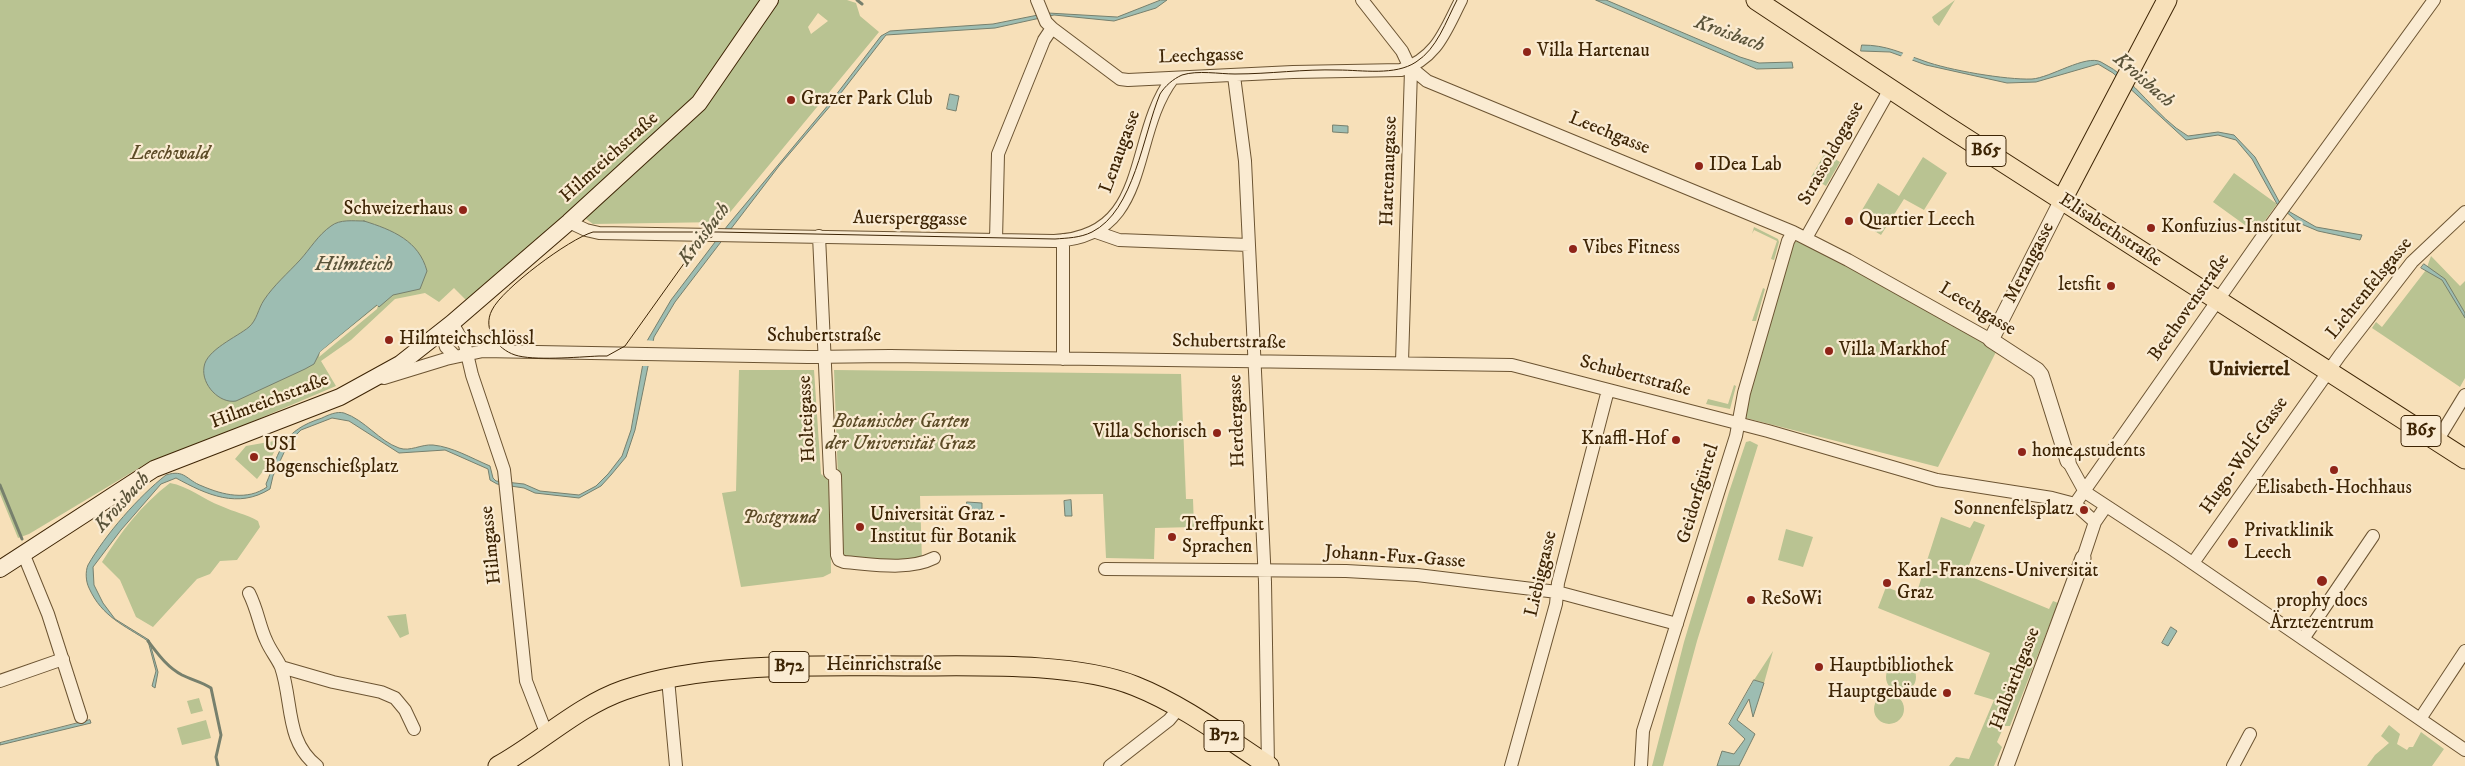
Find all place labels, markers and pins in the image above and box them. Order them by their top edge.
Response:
place label: Villa Hartenau [1537,41,1650,63]
marker: Villa Hartenau [1521,46,1533,58]
place label: Grazer Park Club [801,89,933,111]
marker: Grazer Park Club [785,94,797,106]
place label: IDea Lab [1709,155,1782,177]
marker: IDea Lab [1693,160,1705,172]
place label: Schweizerhaus [343,199,453,221]
marker: Schweizerhaus [457,204,469,216]
place label: Quartier Leech [1859,210,1975,232]
marker: Quartier Leech [1843,215,1855,227]
place label: Konfuzius-Institut [2161,217,2301,239]
marker: Konfuzius-Institut [2145,222,2157,234]
place label: Vibes Fitness [1583,238,1680,260]
marker: Vibes Fitness [1567,243,1579,255]
place label: letsfit [2058,275,2101,297]
marker: letsfit [2105,280,2117,292]
place label: Hilmteichschlössl [399,329,534,351]
marker: Hilmteichschlössl [383,334,395,346]
place label: Villa Markhof [1839,340,1946,362]
marker: Villa Markhof [1823,345,1835,357]
place label: Villa Schorisch [1093,422,1207,444]
marker: Villa Schorisch [1211,427,1223,439]
place label: Knaffl-Hof [1581,429,1666,451]
marker: Knaffl-Hof [1670,434,1682,446]
place label: USI Bogenschießplatz [264,435,399,479]
place label: home4students [2032,441,2145,463]
marker: home4students [2016,446,2028,458]
marker: USI Bogenschießplatz [248,451,260,463]
marker: Elisabeth-Hochhaus [2328,464,2340,476]
place label: Elisabeth-Hochhaus [2256,478,2412,500]
place label: Sonnenfelsplatz [1954,499,2074,521]
marker: Sonnenfelsplatz [2078,504,2090,516]
place label: Universität Graz - Institut für Botanik [870,505,1016,549]
place label: Treffpunkt Sprachen [1182,515,1264,559]
marker: Universität Graz - Institut für Botanik [854,521,866,533]
place label: Privatklinik Leech [2244,521,2334,565]
marker: Treffpunkt Sprachen [1166,531,1178,543]
marker: Privatklinik Leech [2226,536,2240,550]
place label: Karl-Franzens-Universität Graz [1897,561,2098,605]
marker: prophy docs Ärztezentrum [2315,574,2329,588]
marker: Karl-Franzens-Universität Graz [1881,577,1893,589]
place label: ReSoWi [1761,589,1822,611]
place label: prophy docs Ärztezentrum [2270,591,2374,635]
marker: ReSoWi [1745,594,1757,606]
place label: Hauptbibliothek [1829,656,1954,678]
marker: Hauptbibliothek [1813,661,1825,673]
place label: Hauptgebäude [1828,682,1937,704]
marker: Hauptgebäude [1941,687,1953,699]

